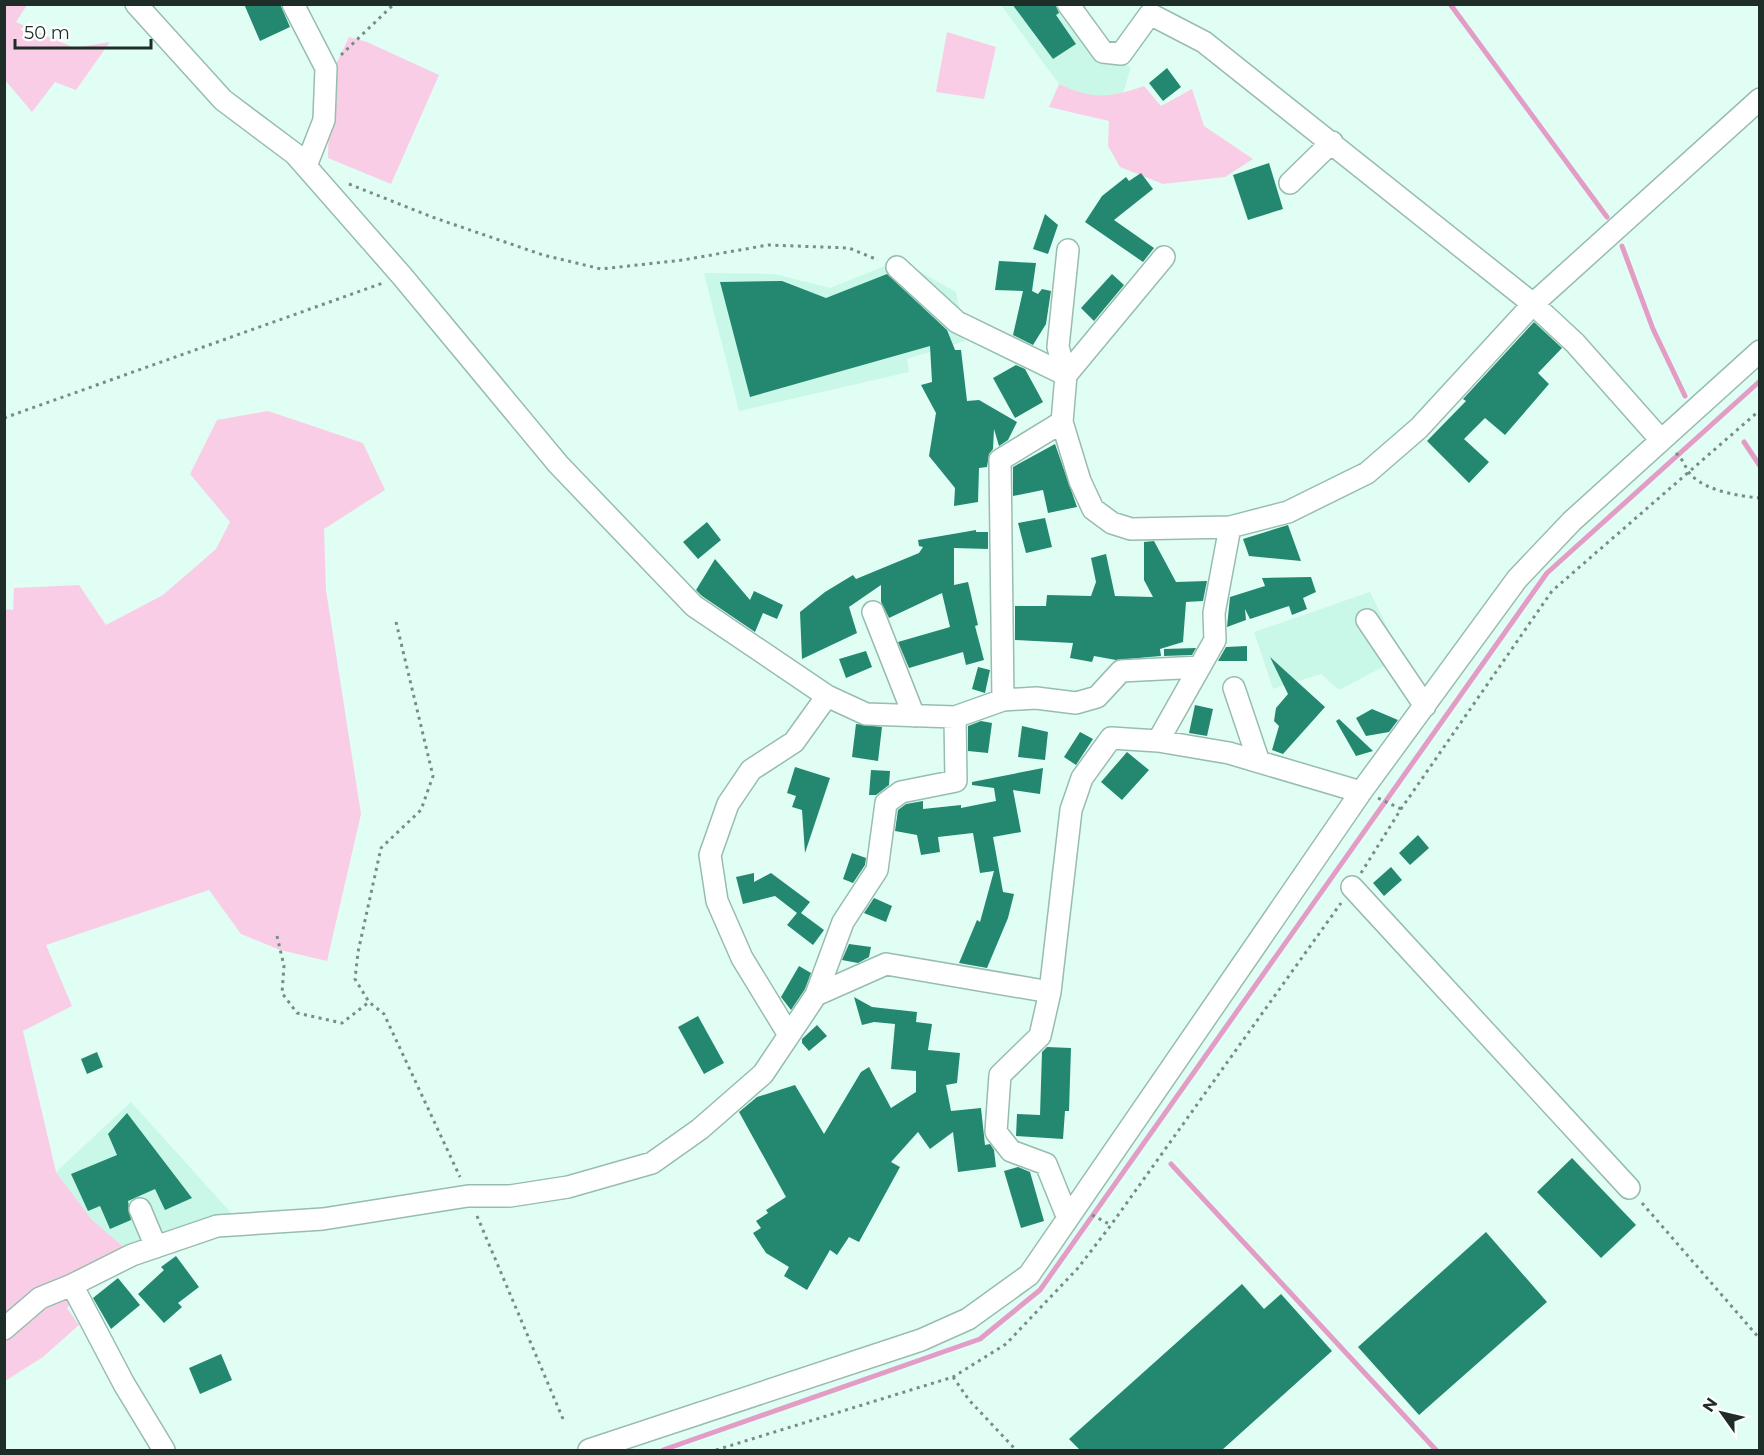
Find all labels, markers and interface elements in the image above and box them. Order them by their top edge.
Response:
scale bar [15,12,152,50]
text: 50 m [24,22,70,44]
north arrow [1692,1383,1752,1443]
text: N [1698,1394,1721,1416]

